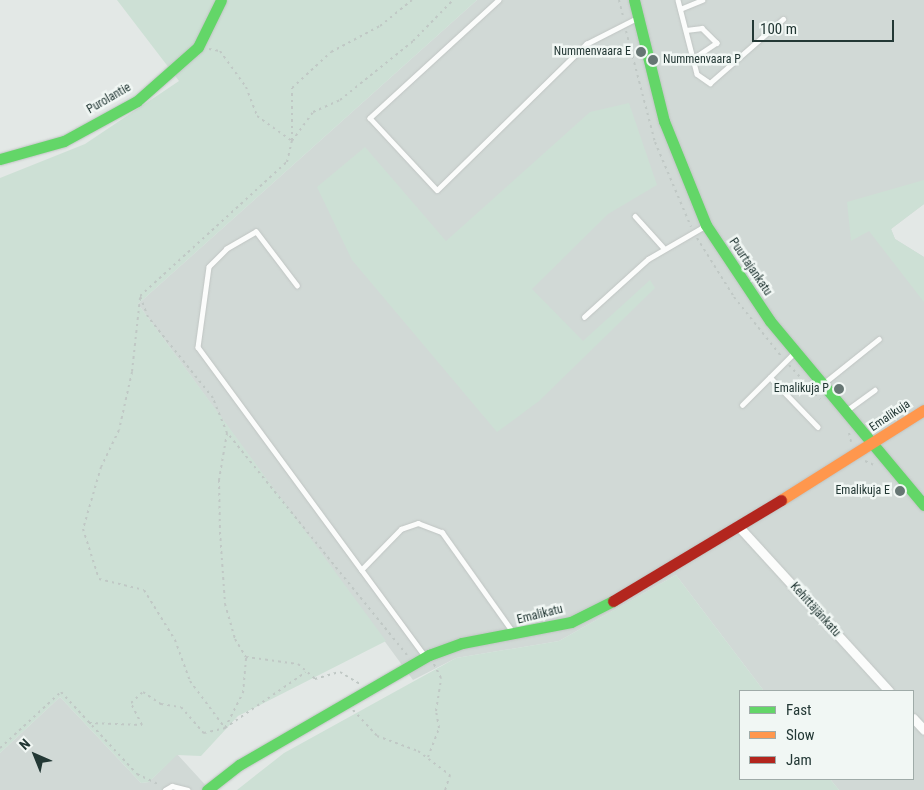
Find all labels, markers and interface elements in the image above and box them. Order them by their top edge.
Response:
scale bar [754,10,896,42]
text: 100 m [760,20,797,38]
place label: Nummenvaara E [554,45,631,59]
marker: Nummenvaara E [635,46,647,58]
place label: Nummenvaara P [663,53,741,67]
marker: Nummenvaara P [647,54,659,66]
street label: Purolantie [85,81,133,117]
street label: Puurtajankatu [726,236,774,298]
place label: Emalikuja P [774,382,829,396]
marker: Emalikuja P [833,383,845,395]
street label: Emalikuja [867,397,913,435]
place label: Emalikuja E [835,484,890,498]
marker: Emalikuja E [894,485,906,497]
street label: Kehittäjänkatu [787,580,843,640]
street label: Emalikatu [516,602,564,628]
legend [739,690,914,780]
text: Fast [786,701,811,719]
text: Slow [786,726,815,744]
north arrow [10,730,60,780]
text: N [16,735,33,753]
text: Jam [786,751,812,769]

